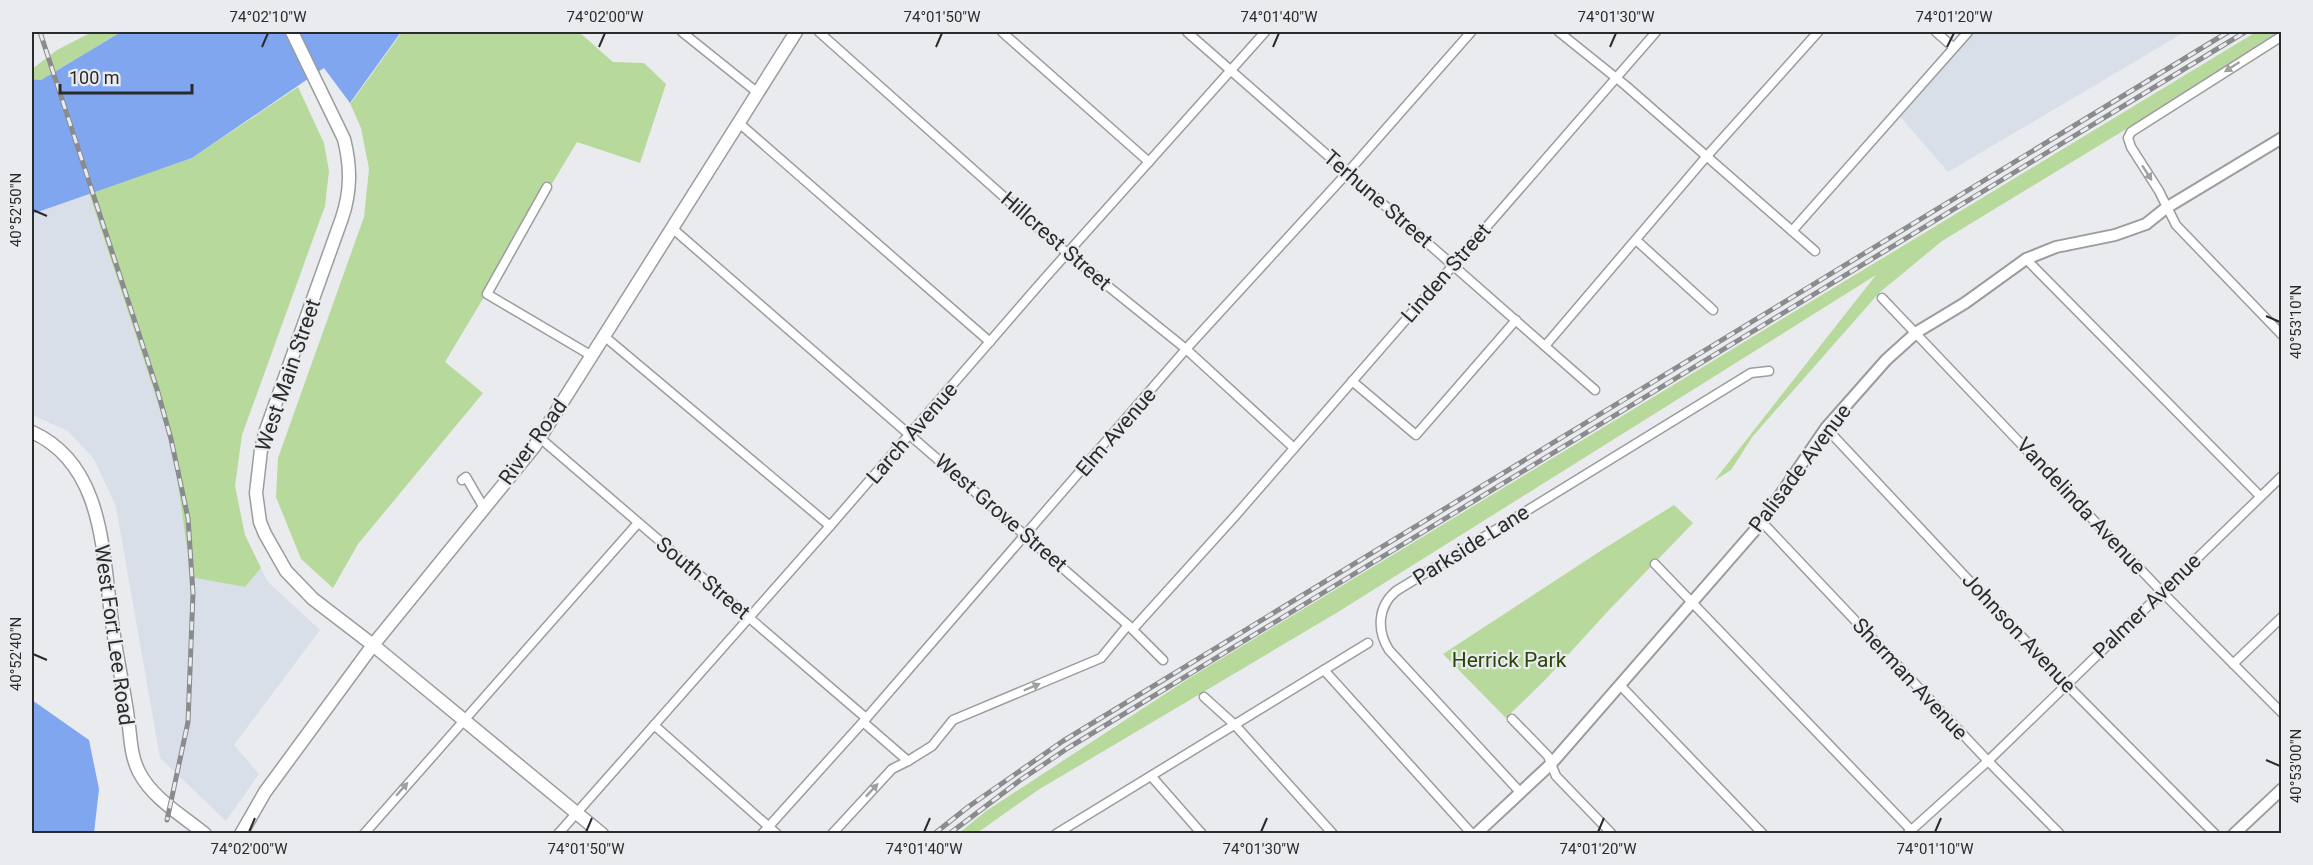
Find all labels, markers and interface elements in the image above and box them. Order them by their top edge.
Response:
text: 74°02'10"W [230,8,306,26]
text: 74°02'00"W [567,8,643,26]
text: 74°01'50"W [904,8,980,26]
text: 74°01'40"W [1241,8,1317,26]
text: 74°01'30"W [1578,8,1654,26]
text: 74°01'20"W [1916,8,1992,26]
scale bar [60,57,192,95]
one-way arrow [2224,61,2240,72]
text: 100 m [69,67,120,88]
street label: Terhune Street [1319,145,1437,253]
one-way arrow [2142,165,2153,181]
text: 40°52'50"N [7,173,25,247]
street label: Hillcrest Street [996,187,1116,295]
street label: Linden Street [1397,219,1496,327]
text: 40°53'10"N [2287,285,2305,359]
street label: West Main Street [251,296,325,454]
street label: Larch Avenue [862,378,962,488]
street label: Elm Avenue [1071,383,1161,481]
street label: River Road [494,395,572,489]
street label: Palisade Avenue [1744,399,1856,537]
street label: Vandelinda Avenue [2012,433,2150,579]
street label: West Grove Street [930,449,1072,577]
street label: Parkside Lane [1409,500,1533,590]
street label: South Street [651,532,755,624]
street label: West Fort Lee Road [89,543,139,727]
street label: Palmer Avenue [2088,549,2206,663]
street label: Johnson Avenue [1957,568,2081,698]
street label: Sherman Avenue [1847,613,1973,745]
text: 40°52'40"N [7,617,25,691]
park label: Herrick Park [1452,648,1567,672]
one-way arrow [1023,681,1041,691]
text: 40°53'00"N [2287,729,2305,803]
one-way arrow [396,781,409,797]
one-way arrow [865,783,879,798]
text: 74°02'00"W [211,840,287,858]
text: 74°01'50"W [548,840,624,858]
text: 74°01'40"W [886,840,962,858]
text: 74°01'30"W [1223,840,1299,858]
text: 74°01'20"W [1560,840,1636,858]
text: 74°01'10"W [1897,840,1973,858]

